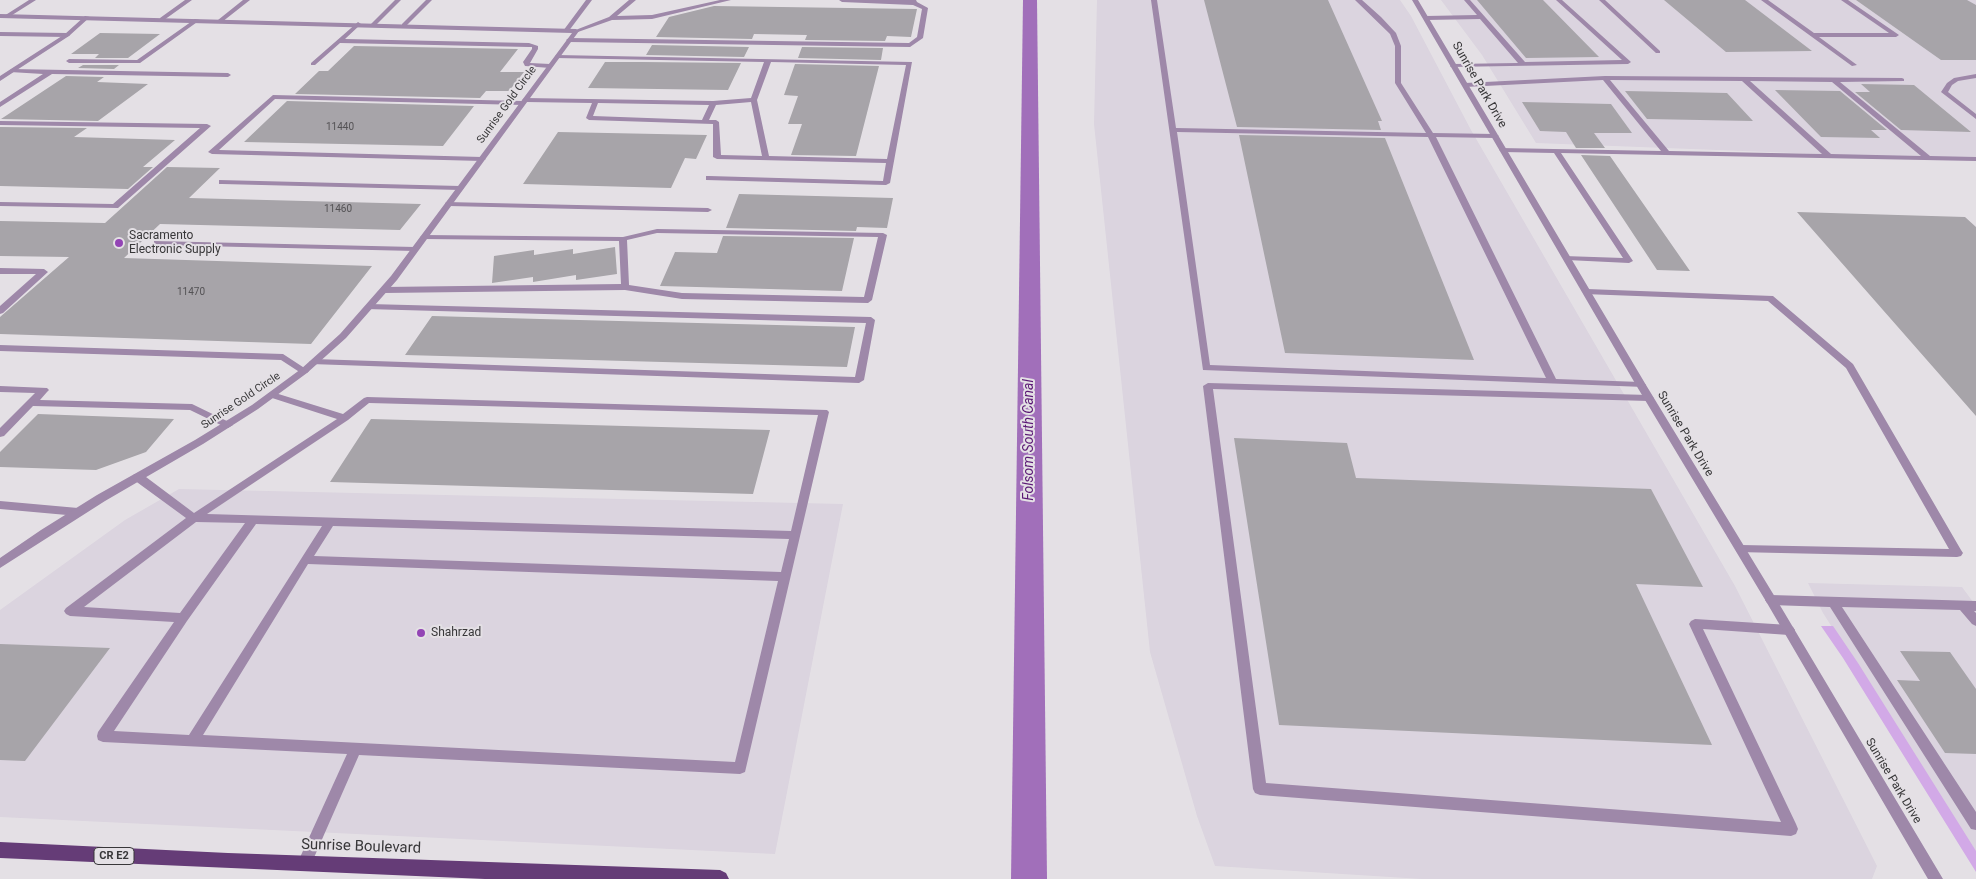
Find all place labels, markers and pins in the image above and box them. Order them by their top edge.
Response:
place label: Sacramento Electronic Supply [129,229,221,257]
marker: Sacramento Electronic Supply [113,237,125,249]
place label: Shahrzad [431,626,481,640]
marker: Shahrzad [415,627,427,639]

